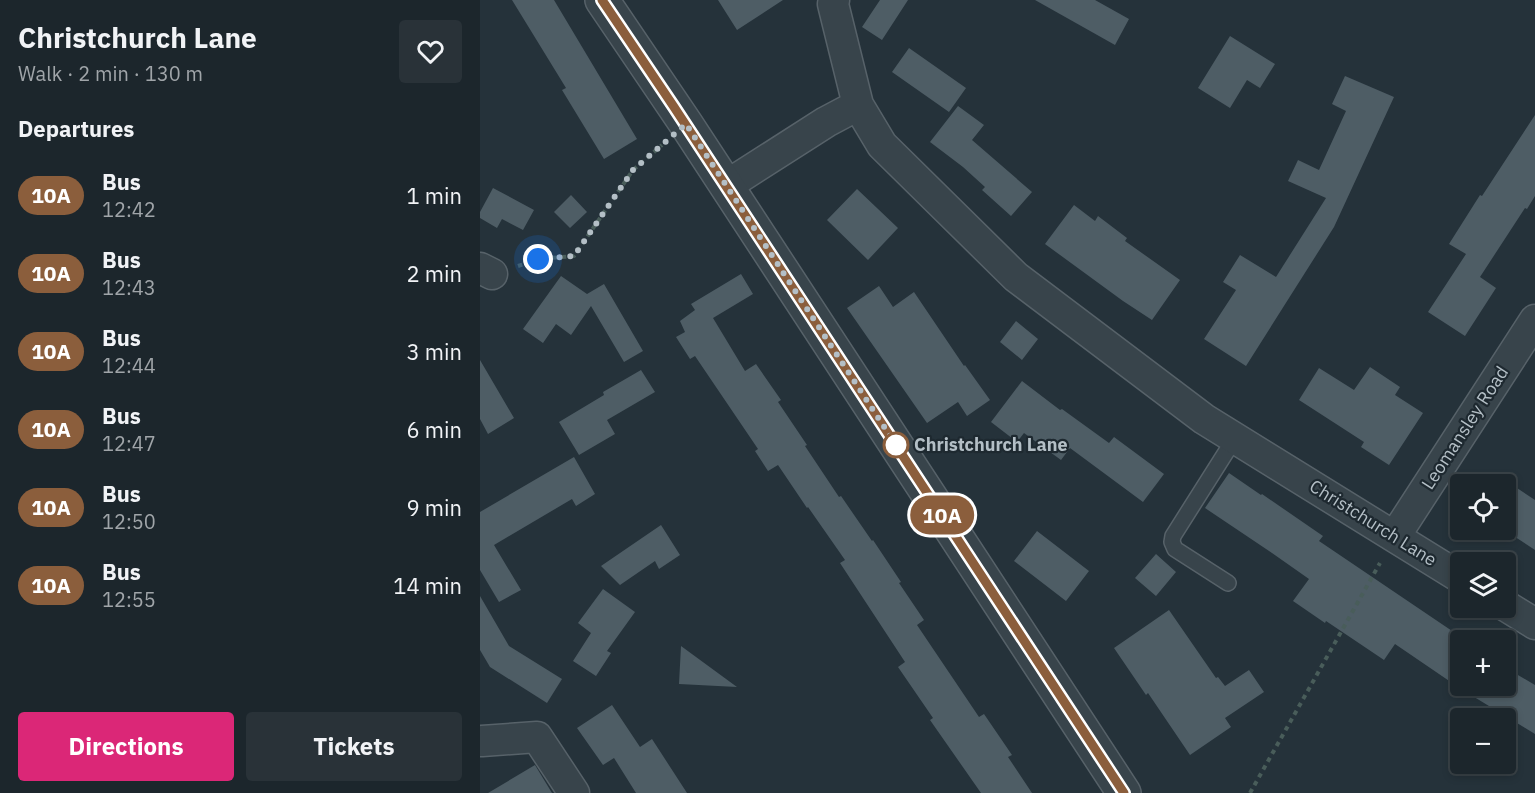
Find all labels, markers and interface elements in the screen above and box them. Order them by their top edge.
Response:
text: Christchurch Lane [18,19,257,56]
button: heart [399,20,462,83]
text: Walk · 2 min · 130 m [18,60,203,87]
text: Departures [18,114,134,143]
text: Bus [102,167,141,196]
text: 10A [31,181,71,209]
text: 1 min [406,181,462,210]
text: 12:42 [102,196,156,223]
your location [523,244,553,274]
text: Bus [102,245,141,274]
text: 10A [31,259,71,287]
text: 2 min [406,259,462,288]
text: 12:43 [102,274,156,301]
text: Bus [102,323,141,352]
text: 10A [31,337,71,365]
text: 3 min [406,337,462,366]
text: 12:44 [102,352,156,379]
street label: Leomansley Road [1416,362,1513,494]
text: Bus [102,401,141,430]
text: 10A [31,415,71,443]
text: 6 min [406,415,462,444]
text: 12:47 [102,430,156,457]
marker: Christchurch Lane [883,432,909,458]
place label: Christchurch Lane [914,433,1068,456]
street label: Christchurch Lane [1305,474,1441,571]
map controls [1450,474,1516,774]
button: locate [1450,474,1516,540]
text: Bus [102,479,141,508]
text: 10A [31,493,71,521]
text: 9 min [406,493,462,522]
line badge: 10A [908,496,976,534]
text: 10A [922,501,962,529]
text: 12:50 [102,508,156,535]
button: layers [1450,552,1516,618]
text: Bus [102,557,141,586]
text: 10A [31,571,71,599]
text: 14 min [393,571,462,600]
text: 12:55 [102,586,156,613]
button: + [1450,630,1516,696]
button: − [1450,708,1516,774]
button: Directions [18,712,234,781]
button: Tickets [246,712,462,781]

